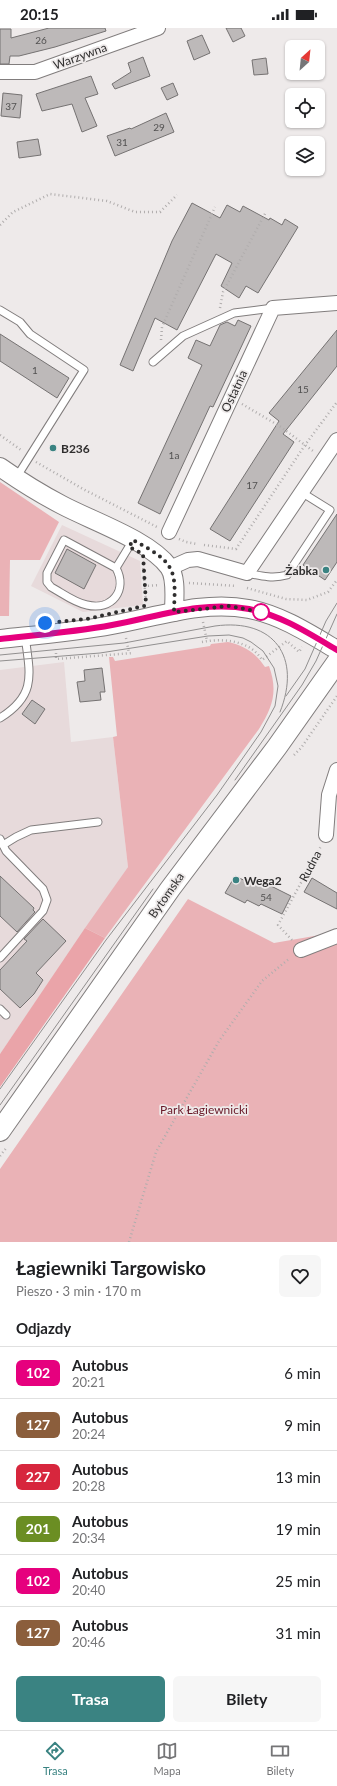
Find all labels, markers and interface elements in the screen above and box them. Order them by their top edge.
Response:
text: 20:15 [20,5,59,23]
house number: 26 [35,34,47,46]
street label: Warzywna [51,39,109,73]
north arrow [285,40,325,80]
map controls [285,40,325,176]
button: locate [285,88,325,128]
house number: 37 [5,100,17,112]
house number: 29 [153,121,165,133]
house number: 31 [116,136,128,148]
button: layers [285,136,325,176]
house number: 1 [32,364,38,376]
street label: Ostatnia [218,368,250,414]
house number: 15 [297,383,309,395]
place label: B236 [61,441,90,456]
marker: B236 [48,443,58,453]
house number: 1a [169,449,179,461]
house number: 17 [246,479,258,491]
place label: Żabka [285,563,318,578]
marker: Żabka [321,565,331,575]
unlabelled marker [252,603,270,621]
your location [35,613,55,633]
street label: Rudna [296,848,324,884]
street label: Bytomska [145,869,187,921]
place label: Wega2 [244,873,282,888]
marker: Wega2 [231,875,241,885]
house number: 54 [260,891,272,903]
park label: Park Łagiewnicki [160,1102,248,1117]
button: heart [279,1255,321,1297]
text: Łagiewniki Targowisko [16,1256,206,1279]
text: Pieszo · 3 min · 170 m [16,1283,141,1299]
text: Odjazdy [16,1319,71,1337]
text: Autobus [72,1356,128,1374]
text: 102 [26,1364,50,1381]
text: 6 min [284,1364,321,1382]
text: 20:21 [72,1374,105,1390]
text: Autobus [72,1408,128,1426]
text: 127 [26,1416,50,1433]
text: 9 min [284,1416,321,1434]
text: 20:24 [72,1426,105,1442]
text: Autobus [72,1460,128,1478]
text: 227 [26,1468,50,1485]
text: 13 min [275,1468,321,1486]
text: 20:28 [72,1478,105,1494]
text: Autobus [72,1512,128,1530]
text: 201 [26,1520,50,1537]
text: 19 min [275,1520,321,1538]
text: 20:34 [72,1530,105,1546]
text: Autobus [72,1564,128,1582]
text: 102 [26,1572,50,1589]
text: 25 min [275,1572,321,1590]
text: 20:40 [72,1582,105,1598]
text: Autobus [72,1616,128,1634]
text: 127 [26,1624,50,1641]
text: 31 min [275,1624,321,1642]
text: 20:46 [72,1634,105,1650]
button: Trasa [16,1676,165,1722]
button: Bilety [173,1676,321,1722]
tab: Trasa [43,1740,68,1777]
tab: Mapa [154,1740,181,1777]
tab: Bilety [266,1740,294,1777]

